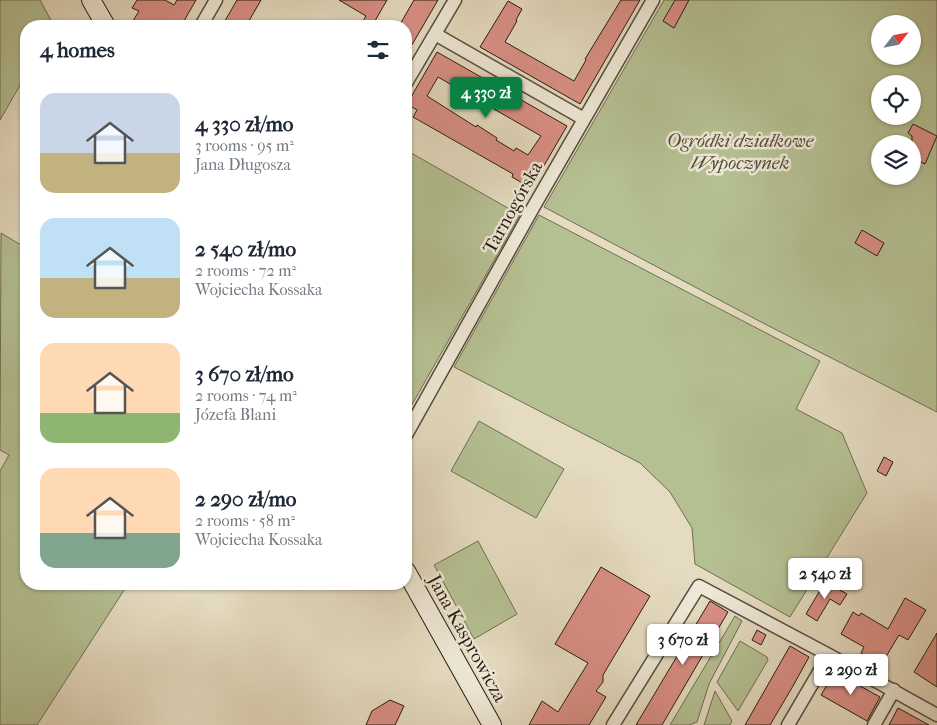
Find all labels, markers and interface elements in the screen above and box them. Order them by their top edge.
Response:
north arrow [871,15,921,65]
map controls [871,15,921,185]
icon: filters [364,36,392,64]
text: 4 homes [40,38,115,62]
button: locate [871,75,921,125]
pin: 4 330 zł [434,76,538,119]
text: 4 330 zł [461,83,511,102]
text: 4 330 zł/mo [195,112,293,136]
icon: home [80,113,140,173]
park label: Ogródki działkowe Wypoczynek [667,130,815,174]
button: layers [871,135,921,185]
text: 3 rooms · 95 m² [195,136,294,155]
text: Jana Długosza [195,155,291,174]
street label: Tarnogórska [479,157,547,257]
text: 2 540 zł/mo [195,237,296,261]
icon: home [80,238,140,298]
text: 2 rooms · 72 m² [195,261,296,280]
text: Wojciecha Kossaka [195,280,322,299]
text: 3 670 zł/mo [195,362,294,386]
icon: home [80,363,140,423]
text: 2 rooms · 74 m² [195,386,297,405]
text: Józefa Blani [195,405,276,424]
text: 2 290 zł/mo [195,487,296,511]
icon: home [80,488,140,548]
text: 2 rooms · 58 m² [195,511,295,530]
text: Wojciecha Kossaka [195,530,322,549]
pin: 2 540 zł [773,558,877,600]
text: 2 540 zł [799,564,851,583]
street label: Jana Kasprowicza [422,569,511,706]
pin: 3 670 zł [631,624,735,666]
text: 3 670 zł [658,630,708,649]
pin: 2 290 zł [799,654,903,696]
text: 2 290 zł [825,660,877,679]

